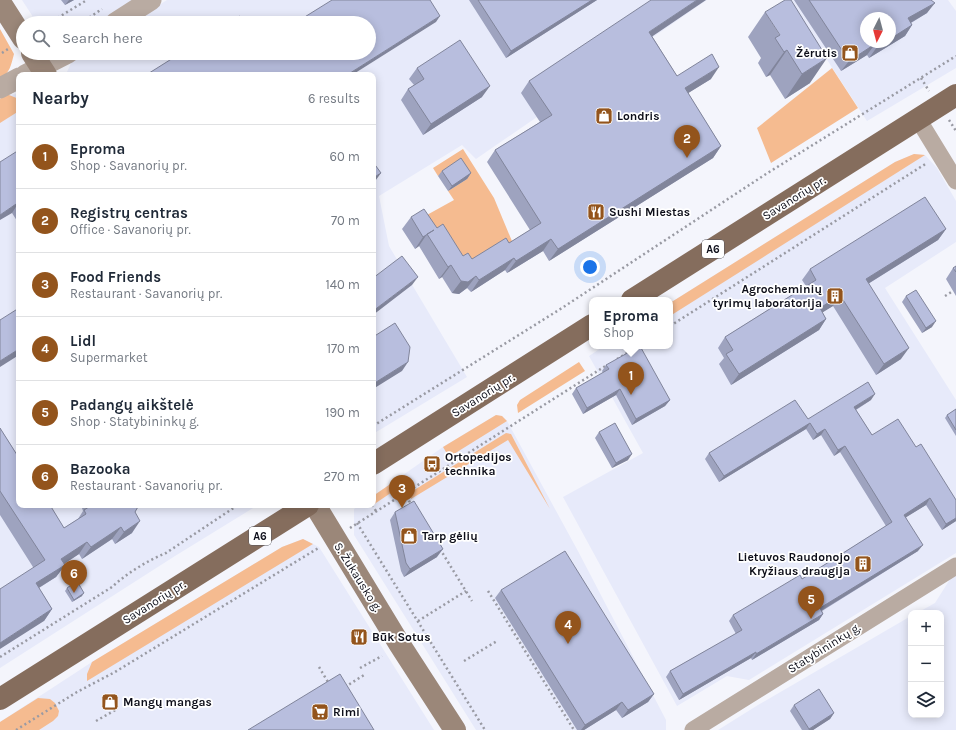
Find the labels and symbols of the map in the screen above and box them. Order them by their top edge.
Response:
north arrow [860,12,896,48]
shop icon: Žėrutis [840,43,860,63]
place label: Žėrutis [796,45,837,60]
shop icon: Londris [594,106,614,126]
place label: Londris [617,109,660,123]
pin: 2 [674,125,700,158]
street label: Savanorių pr. [760,173,828,223]
restaurant icon: Sushi Miestas [586,202,606,222]
place label: Sushi Miestas [609,205,690,219]
road number: A6 [702,240,724,258]
your location [580,257,600,277]
place label: Agrocheminių tyrimų laboratorija [713,282,822,310]
building icon: Agrocheminių tyrimų laboratorija [825,286,845,306]
pin: 1 [618,362,644,395]
street label: Savanorių pr. [449,370,517,420]
place label: Ortopedijos technika [445,450,512,478]
bus stop icon: Ortopedijos technika [422,454,442,474]
pin: 3 [389,475,415,508]
shop icon: Tarp gėlių [399,526,419,546]
road number: A6 [249,527,271,545]
place label: Tarp gėlių [422,529,478,543]
street label: S. Žukausko g. [331,539,386,614]
place label: Lietuvos Raudonojo Kryžiaus draugija [738,550,850,578]
building icon: Lietuvos Raudonojo Kryžiaus draugija [853,554,873,574]
pin: 6 [61,560,87,593]
street label: Savanorių pr. [120,577,188,627]
pin: 5 [798,586,824,619]
pin: 4 [555,611,581,644]
street label: Statybininkų g. [785,620,863,676]
restaurant icon: Būk Sotus [349,627,369,647]
place label: Būk Sotus [372,630,430,644]
shop icon: Mangų mangas [100,692,120,712]
place label: Mangų mangas [123,695,212,709]
supermarket icon: Rimi [310,702,330,722]
place label: Rimi [333,705,360,719]

